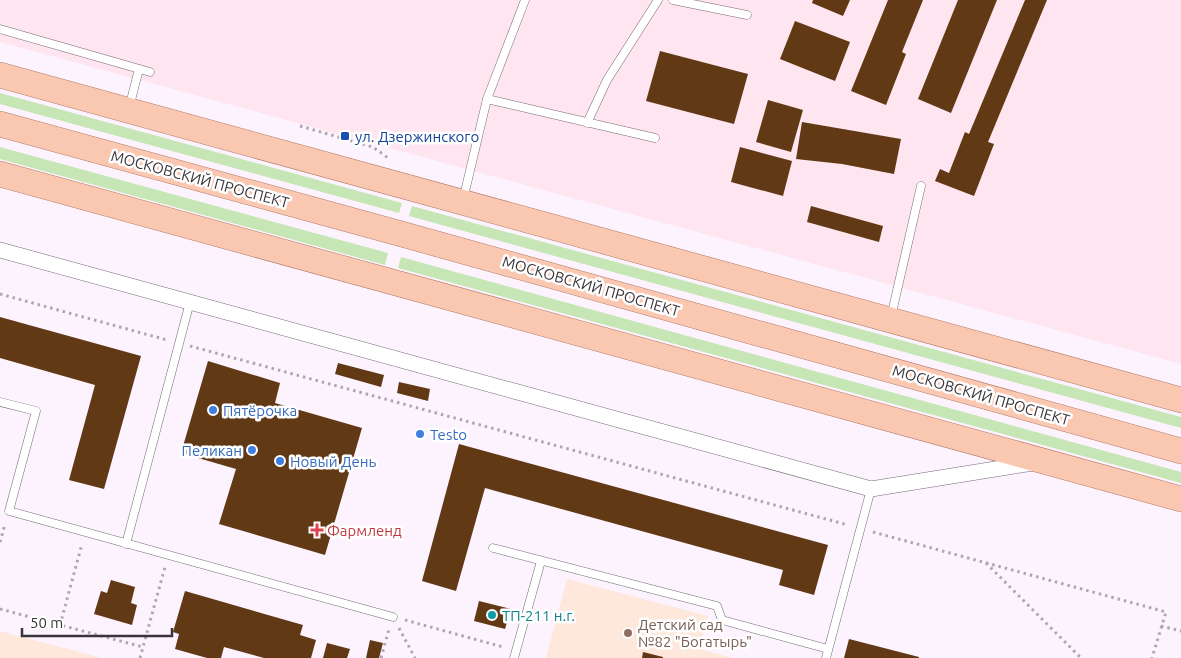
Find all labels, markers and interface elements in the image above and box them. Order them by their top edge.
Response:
place label: ул. Дзержинского [355,128,479,145]
marker: ул. Дзержинского [339,130,351,142]
street label: МОСКОВСКИЙ ПРОСПЕКТ [109,147,292,211]
street label: МОСКОВСКИЙ ПРОСПЕКТ [500,253,682,320]
street label: МОСКОВСКИЙ ПРОСПЕКТ [890,362,1072,429]
place label: Пятёрочка [223,402,297,419]
marker: Пятёрочка [207,404,219,416]
place label: Testo [430,426,467,443]
marker: Testo [414,428,426,440]
place label: Пеликан [182,442,242,459]
marker: Пеликан [246,444,258,456]
place label: Новый День [290,453,376,470]
marker: Новый День [274,455,286,467]
place label: Фармленд [327,522,402,539]
marker: Фармленд [311,524,323,536]
scale bar [22,606,172,638]
place label: ТП-211 н.г. [502,607,575,624]
marker: ТП-211 н.г. [486,609,498,621]
text: 50 m [30,614,63,631]
place label: Детский сад №82 "Богатырь" [638,616,752,650]
marker: Детский сад №82 "Богатырь" [622,627,634,639]

